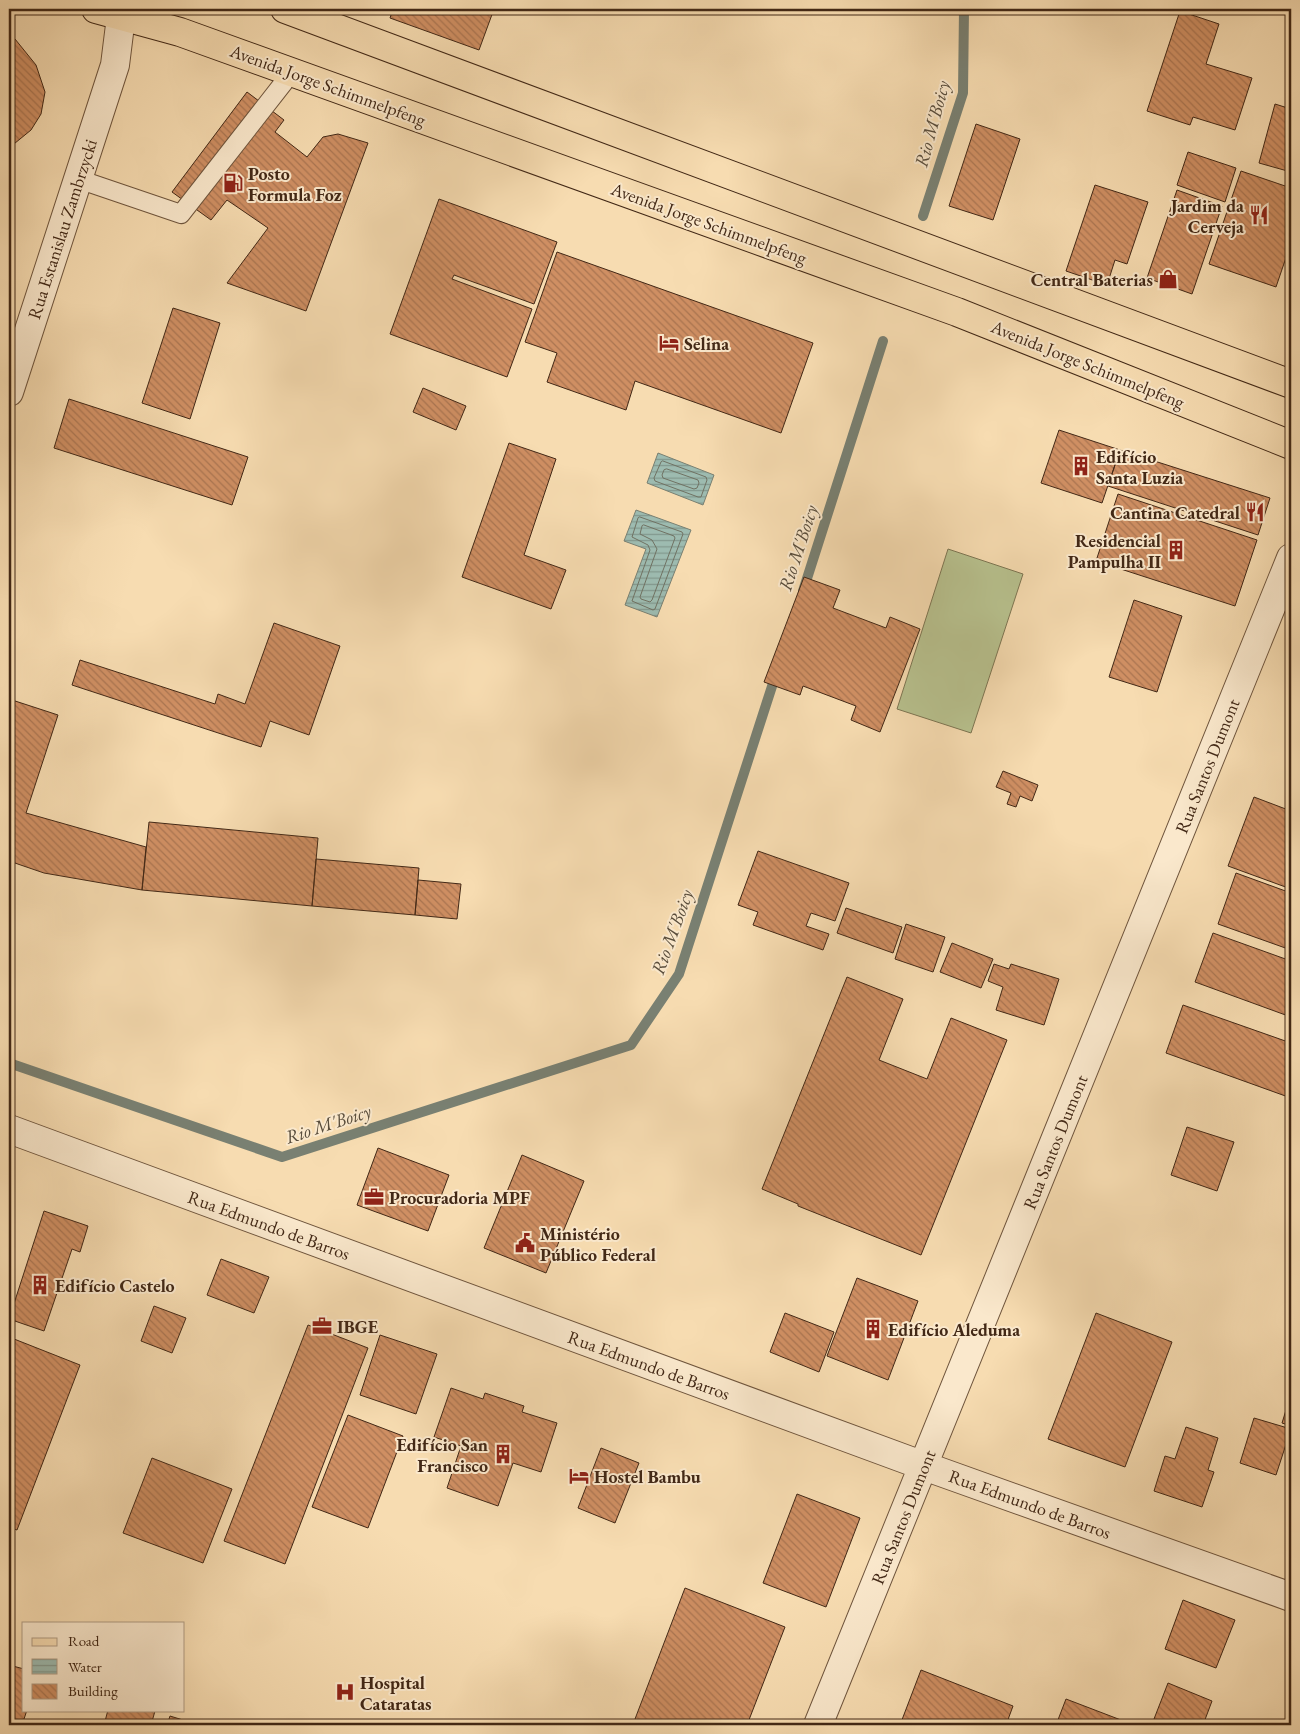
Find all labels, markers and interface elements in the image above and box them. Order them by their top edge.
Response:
street label: Avenida Jorge Schimmelpfeng [226,39,429,131]
water label: Rio M'Boicy [908,78,956,170]
street label: Rua Estanislau Zambrzycki [22,136,102,322]
place label: Posto Formula Foz [248,162,342,206]
fuel station icon: Posto Formula Foz [222,172,244,194]
street label: Avenida Jorge Schimmelpfeng [607,177,810,269]
place label: Jardim da Cerveja [1169,194,1244,238]
restaurant icon: Jardim da Cerveja [1248,204,1270,226]
place label: Central Baterias [1031,268,1153,291]
shop icon: Central Baterias [1157,268,1179,290]
street label: Avenida Jorge Schimmelpfeng [987,314,1188,413]
hotel icon: Selina [658,332,680,354]
place label: Selina [684,332,729,355]
place label: Edifício Santa Luzia [1096,445,1183,489]
building icon: Edifício Santa Luzia [1070,455,1092,477]
place label: Cantina Catedral [1110,501,1240,524]
restaurant icon: Cantina Catedral [1244,501,1266,523]
water label: Rio M'Boicy [772,502,824,594]
place label: Residencial Pampulha II [1068,529,1161,573]
building icon: Residencial Pampulha II [1165,539,1187,561]
street label: Rua Santos Dumont [1170,695,1245,837]
water label: Rio M'Boicy [645,886,699,978]
street label: Rua Santos Dumont [1018,1071,1093,1213]
water label: Rio M'Boicy [282,1098,374,1150]
street label: Rua Edmundo de Barros [185,1185,353,1265]
office icon: Procuradoria MPF [363,1186,385,1208]
place label: Procuradoria MPF [389,1186,530,1209]
place label: Ministério Público Federal [540,1222,656,1266]
public building icon: Ministério Público Federal [514,1232,536,1254]
building icon: Edifício Castelo [29,1274,51,1296]
place label: Edifício Castelo [55,1274,175,1297]
office icon: IBGE [311,1315,333,1337]
place label: IBGE [337,1315,379,1338]
building icon: Edifício Aleduma [862,1318,884,1340]
place label: Edifício Aleduma [888,1318,1020,1341]
street label: Rua Edmundo de Barros [565,1325,733,1405]
place label: Edifício San Francisco [396,1433,488,1477]
building icon: Edifício San Francisco [492,1443,514,1465]
street label: Rua Santos Dumont [866,1446,941,1588]
street label: Rua Edmundo de Barros [946,1464,1114,1544]
hotel icon: Hostel Bambu [568,1465,590,1487]
place label: Hostel Bambu [594,1465,701,1488]
legend [22,1622,185,1712]
text: Road [68,1631,100,1650]
text: Water [68,1657,102,1676]
place label: Hospital Cataratas [360,1671,432,1715]
text: Building [68,1681,118,1700]
hospital icon: Hospital Cataratas [334,1681,356,1703]

